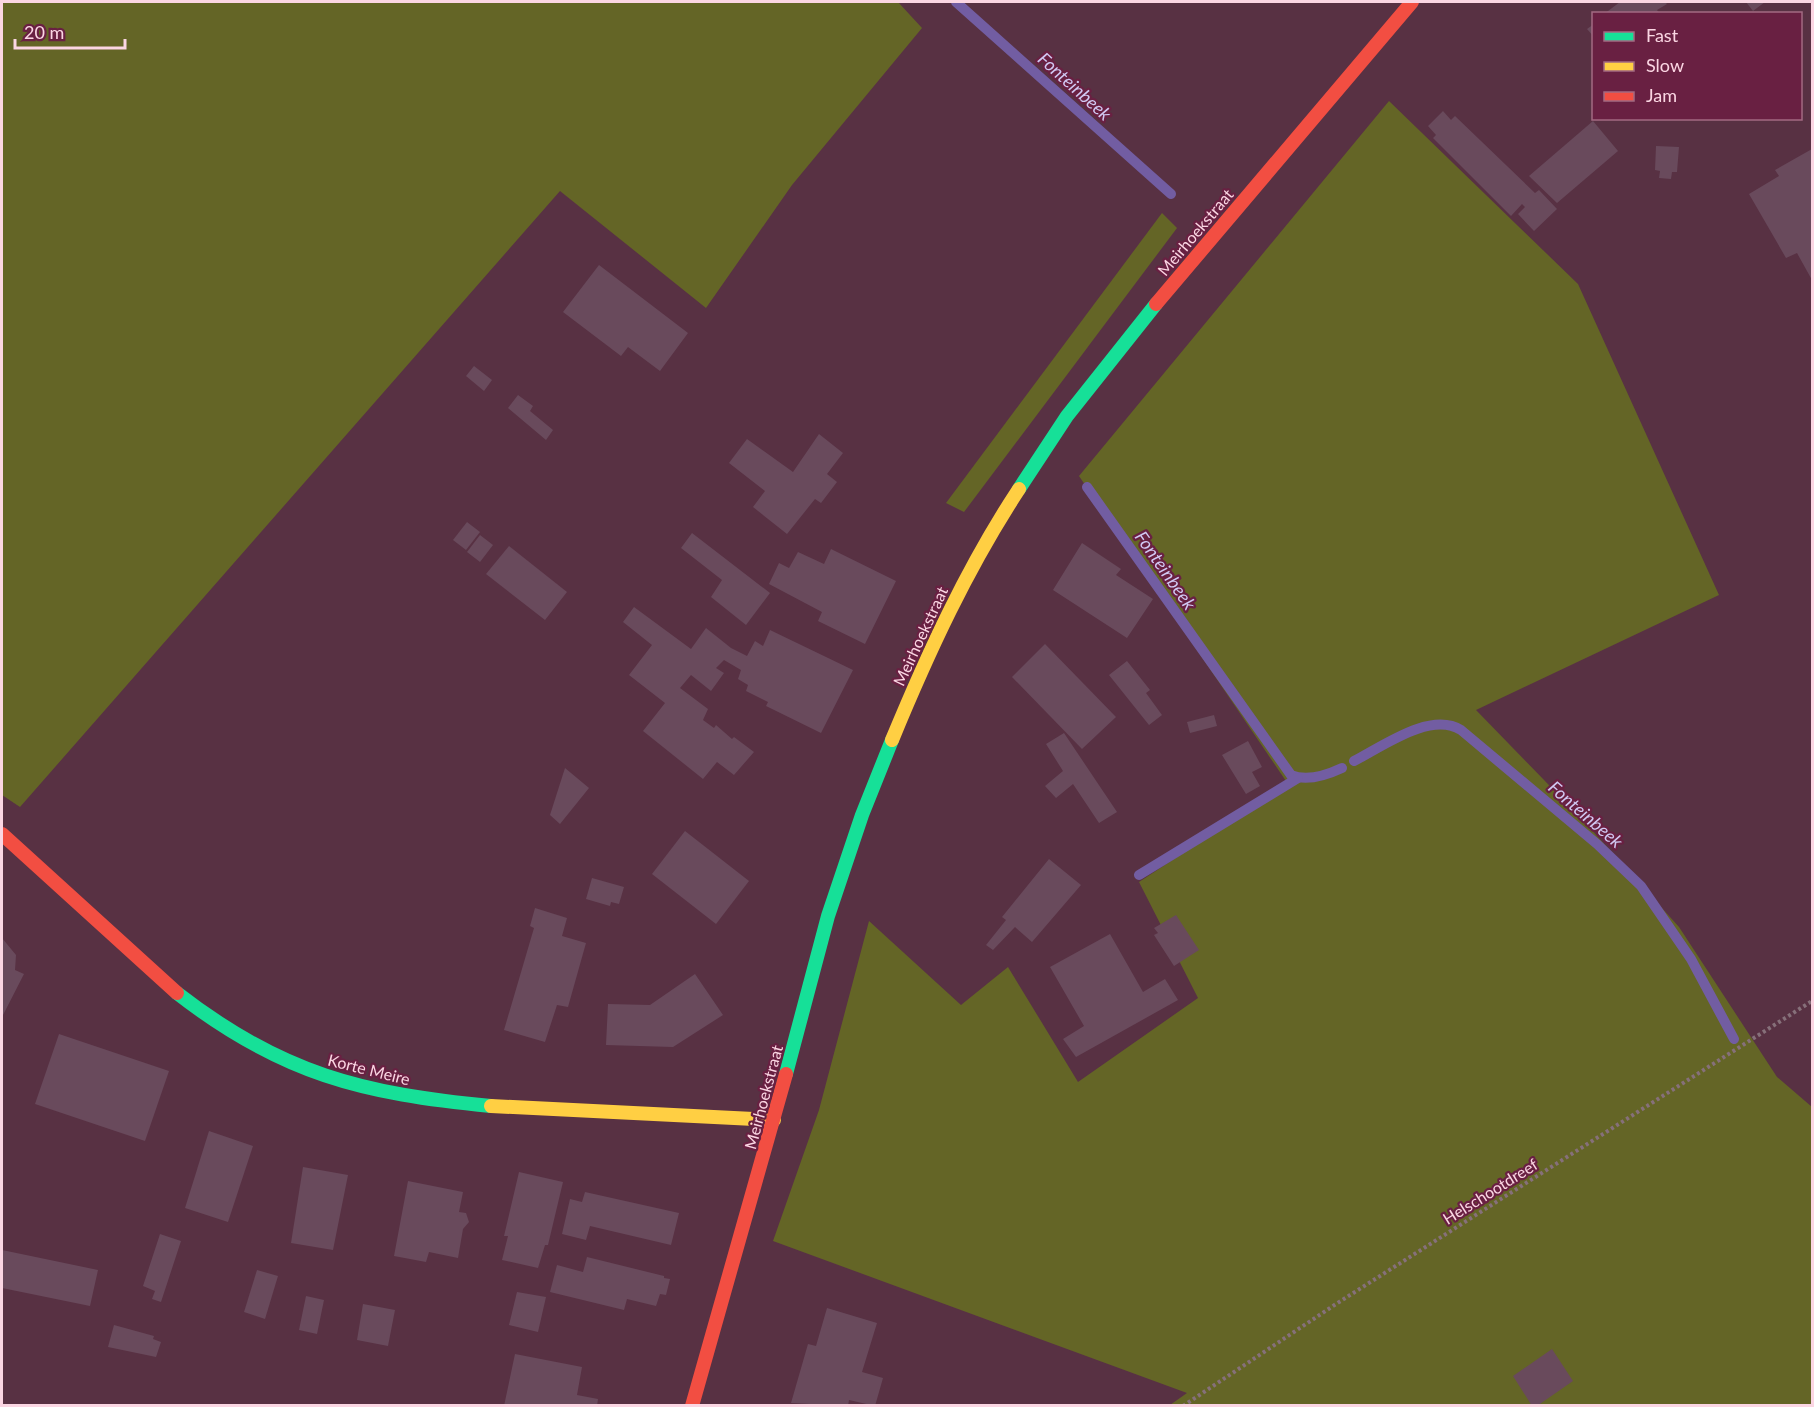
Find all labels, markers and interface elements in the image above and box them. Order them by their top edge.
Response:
scale bar [15,12,124,50]
legend [1592,12,1802,120]
text: 20 m [24,21,64,43]
text: Fast [1646,24,1679,46]
water label: Fonteinbeek [1034,47,1117,125]
text: Slow [1646,54,1684,76]
text: Jam [1646,84,1677,106]
street label: Meirhoekstraat [1153,185,1237,279]
water label: Fonteinbeek [1131,526,1201,614]
street label: Meirhoekstraat [889,583,951,689]
water label: Fonteinbeek [1544,776,1628,853]
street label: Meirhoekstraat [740,1043,786,1151]
street label: Korte Meire [326,1050,412,1088]
street label: Helschootdreef [1439,1154,1541,1228]

